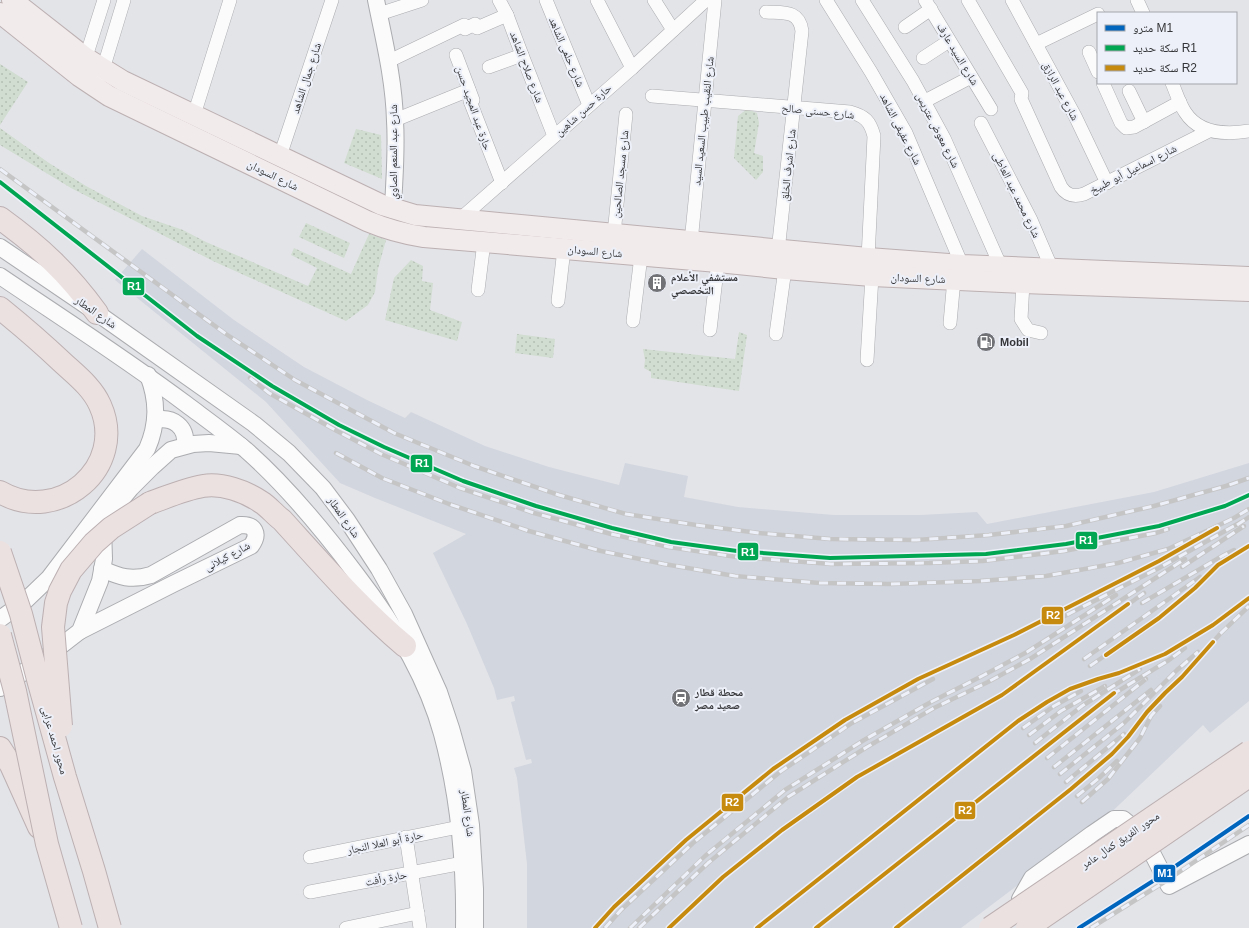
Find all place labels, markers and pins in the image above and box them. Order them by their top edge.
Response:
place label: مستشفي الأعلام التخصصي [671,271,738,299]
building icon: مستشفي الأعلام التخصصي [646,272,668,294]
fuel station icon: Mobil [975,331,997,353]
place label: Mobil [1000,336,1029,348]
place label: محطة قطار صعيد مصر [694,686,743,712]
station icon: محطة قطار صعيد مصر [670,687,692,709]

